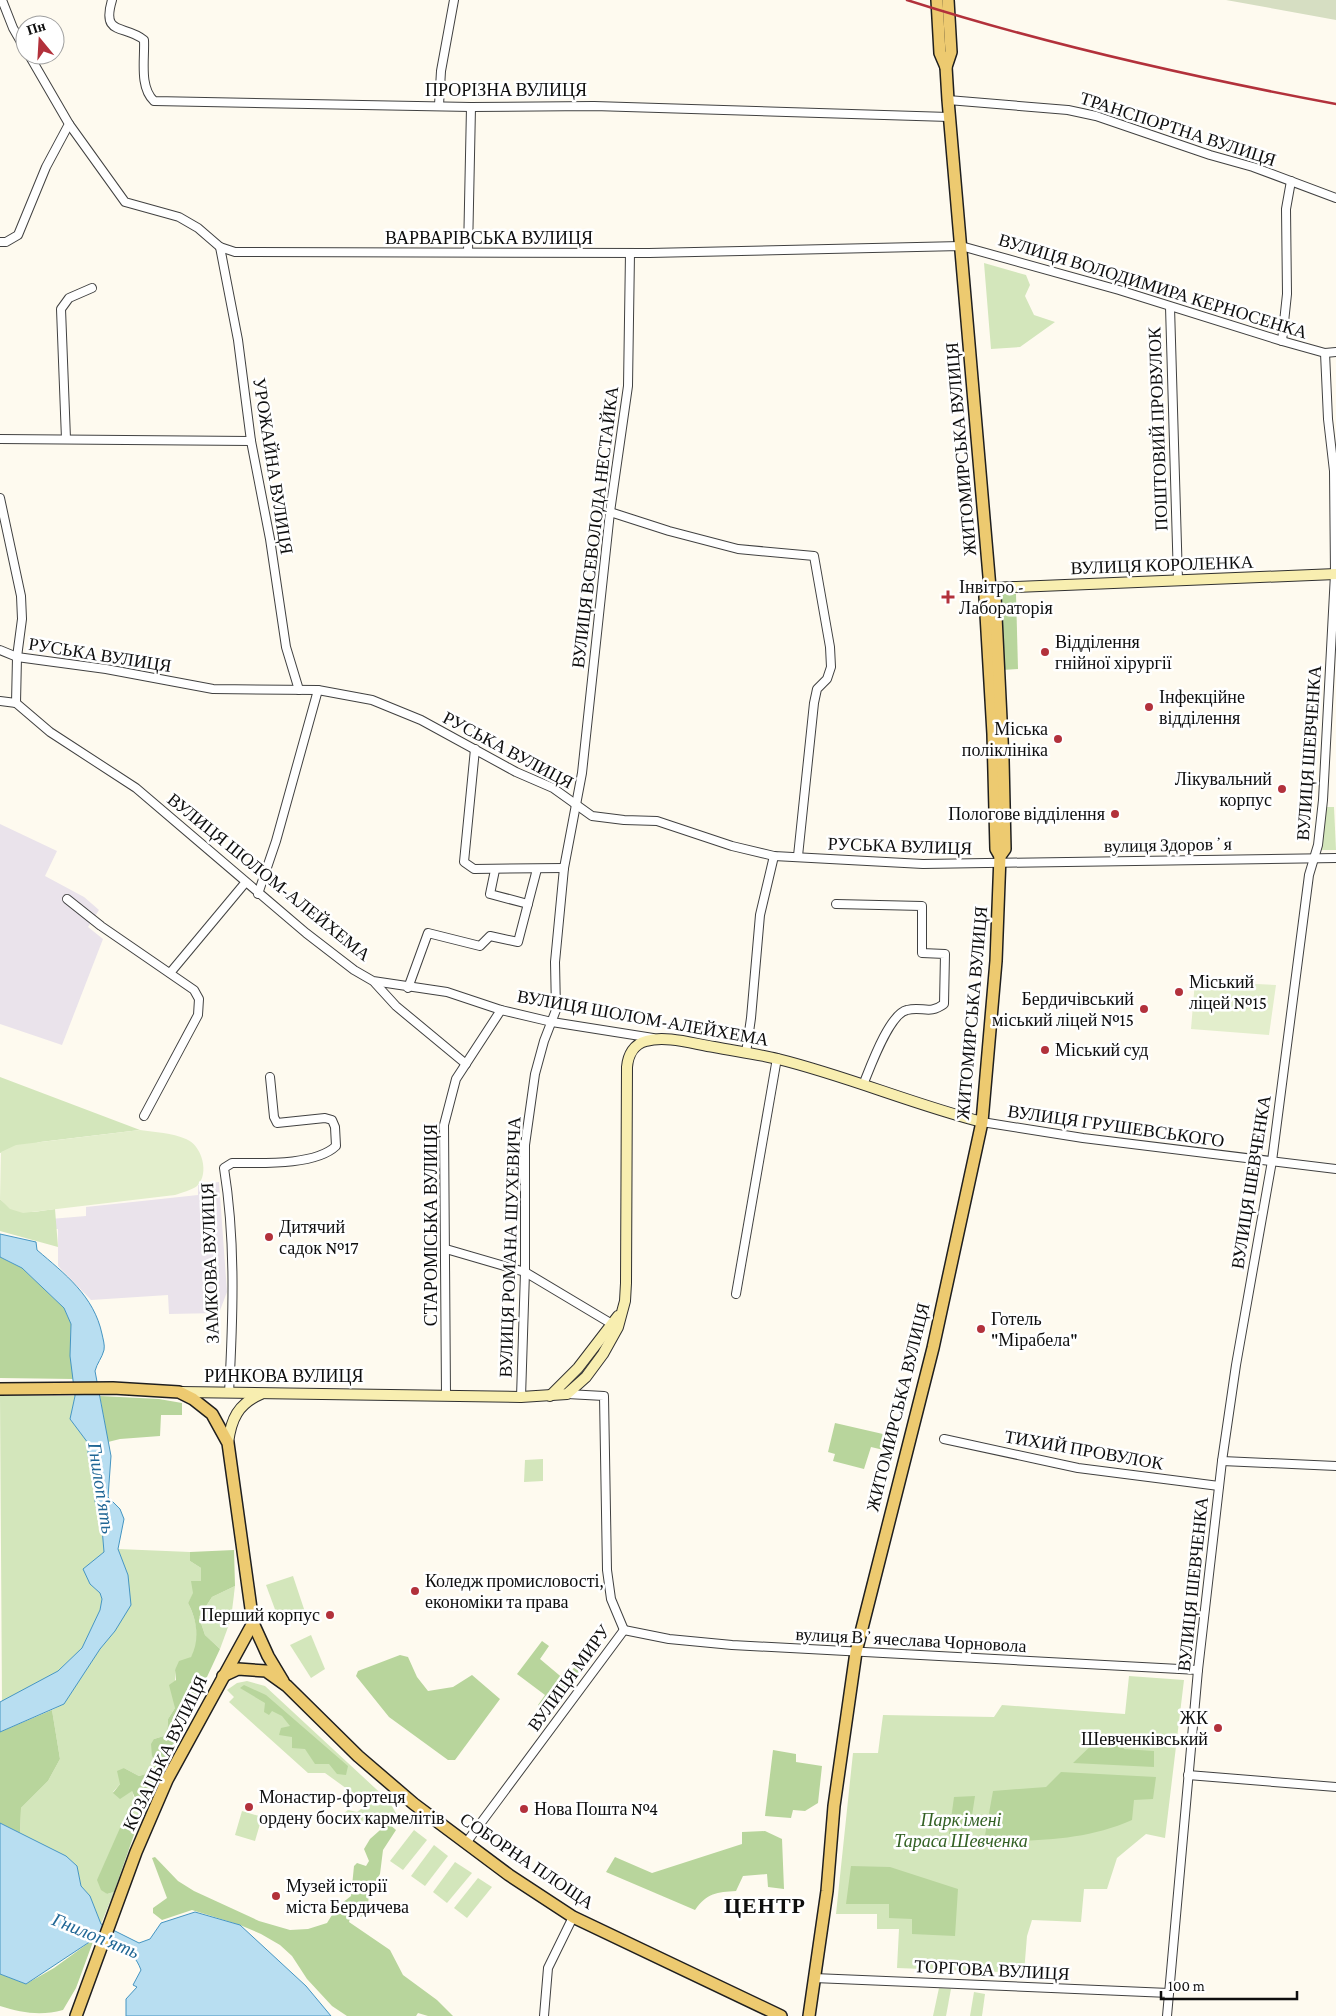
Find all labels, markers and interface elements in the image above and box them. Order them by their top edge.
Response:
north arrow [15,15,65,65]
text: Пн [24,17,47,38]
street label: ПРОРІЗНА ВУЛИЦЯ [425,80,587,100]
street label: ТРАНСПОРТНА ВУЛИЦЯ [1078,88,1278,170]
street label: ВАРВАРІВСЬКА ВУЛИЦЯ [385,228,593,248]
street label: ВУЛИЦЯ ВОЛОДИМИРА КЕРНОСЕНКА [996,229,1310,343]
street label: ПОШТОВИЙ ПРОВУЛОК [1144,326,1172,531]
street label: ЖИТОМИРСЬКА ВУЛИЦЯ [942,341,980,557]
street label: УРОЖАЙНА ВУЛИЦЯ [249,376,297,556]
street label: ВУЛИЦЯ ВСЕВОЛОДА НЕСТАЙКА [568,385,622,669]
street label: ВУЛИЦЯ КОРОЛЕНКА [1070,552,1254,578]
place label: Інвітро - Лабораторія [959,577,1053,618]
marker: Інвітро - Лабораторія [941,590,955,604]
place label: Відділення гнійної хірургії [1055,632,1172,673]
street label: РУСЬКА ВУЛИЦЯ [27,634,173,676]
marker: Відділення гнійної хірургії [1039,646,1051,658]
street label: ВУЛИЦЯ ШЕВЧЕНКА [1293,665,1325,841]
place label: Інфекційне відділення [1159,687,1245,728]
marker: Інфекційне відділення [1143,701,1155,713]
street label: РУСЬКА ВУЛИЦЯ [440,707,576,793]
place label: Міська поліклініка [962,719,1048,760]
marker: Міська поліклініка [1052,733,1064,745]
place label: Лікувальний корпус [1175,769,1272,810]
marker: Лікувальний корпус [1276,783,1288,795]
street label: ВУЛИЦЯ ШОЛОМ-АЛЕЙХЕМА [164,789,374,965]
place label: Пологове відділення [948,804,1105,824]
marker: Пологове відділення [1109,808,1121,820]
street label: РУСЬКА ВУЛИЦЯ [827,833,973,859]
street label: вулиця Здоровʼя [1104,834,1232,856]
street label: ЖИТОМИРСЬКА ВУЛИЦЯ [953,905,991,1121]
place label: Міський ліцей №15 [1189,972,1267,1013]
street label: ВУЛИЦЯ ШОЛОМ-АЛЕЙХЕМА [516,986,770,1050]
marker: Міський ліцей №15 [1173,986,1185,998]
place label: Бердичівський міський ліцей №15 [992,989,1134,1030]
marker: Бердичівський міський ліцей №15 [1138,1003,1150,1015]
place label: Міський суд [1055,1040,1148,1060]
marker: Міський суд [1039,1044,1051,1056]
street label: ВУЛИЦЯ ШЕВЧЕНКА [1227,1094,1275,1270]
street label: ВУЛИЦЯ ГРУШЕВСЬКОГО [1006,1101,1226,1151]
street label: ВУЛИЦЯ РОМАНА ШУХЕВИЧА [495,1116,525,1378]
street label: СТАРОМІСЬКА ВУЛИЦЯ [421,1124,441,1326]
street label: ЗАМКОВА ВУЛИЦЯ [197,1182,223,1344]
place label: Дитячий садок №17 [279,1217,359,1258]
marker: Дитячий садок №17 [263,1231,275,1243]
street label: ЖИТОМИРСЬКА ВУЛИЦЯ [862,1301,934,1513]
place label: Готель "Мірабела" [991,1309,1078,1350]
marker: Готель "Мірабела" [975,1323,987,1335]
street label: РИНКОВА ВУЛИЦЯ [204,1366,364,1386]
street label: ТИХИЙ ПРОВУЛОК [1003,1426,1166,1474]
water label: Гнилоп'ять [84,1440,119,1536]
street label: ВУЛИЦЯ ШЕВЧЕНКА [1174,1496,1212,1672]
place label: Коледж промисловості, економіки та права [425,1571,604,1612]
marker: Коледж промисловості, економіки та права [409,1585,421,1597]
place label: Перший корпус [201,1605,320,1625]
marker: Перший корпус [324,1609,336,1621]
street label: ВУЛИЦЯ МИРУ [524,1621,614,1735]
street label: вулиця Вʼячеслава Чорновола [795,1624,1027,1656]
street label: КОЗАЦЬКА ВУЛИЦЯ [119,1672,211,1834]
place label: ЖК Шевченківський [1081,1708,1209,1749]
marker: ЖК Шевченківський [1212,1722,1224,1734]
place label: Монастир-фортеця ордену босих кармелітів [259,1787,444,1828]
place label: Нова Пошта №4 [534,1799,658,1819]
marker: Монастир-фортеця ордену босих кармелітів [243,1801,255,1813]
marker: Нова Пошта №4 [518,1803,530,1815]
street label: СОБОРНА ПЛОЩА [456,1809,598,1913]
park label: Парк імені Тараса Шевченка [894,1810,1028,1851]
place label: Музей історії міста Бердичева [286,1876,409,1917]
marker: Музей історії міста Бердичева [270,1890,282,1902]
district label: ЦЕНТР [724,1893,806,1918]
water label: Гнилоп'ять [48,1908,143,1963]
street label: ТОРГОВА ВУЛИЦЯ [914,1956,1070,1984]
scale bar [1161,1968,1297,2000]
text: 100 m [1168,1978,1205,1994]

